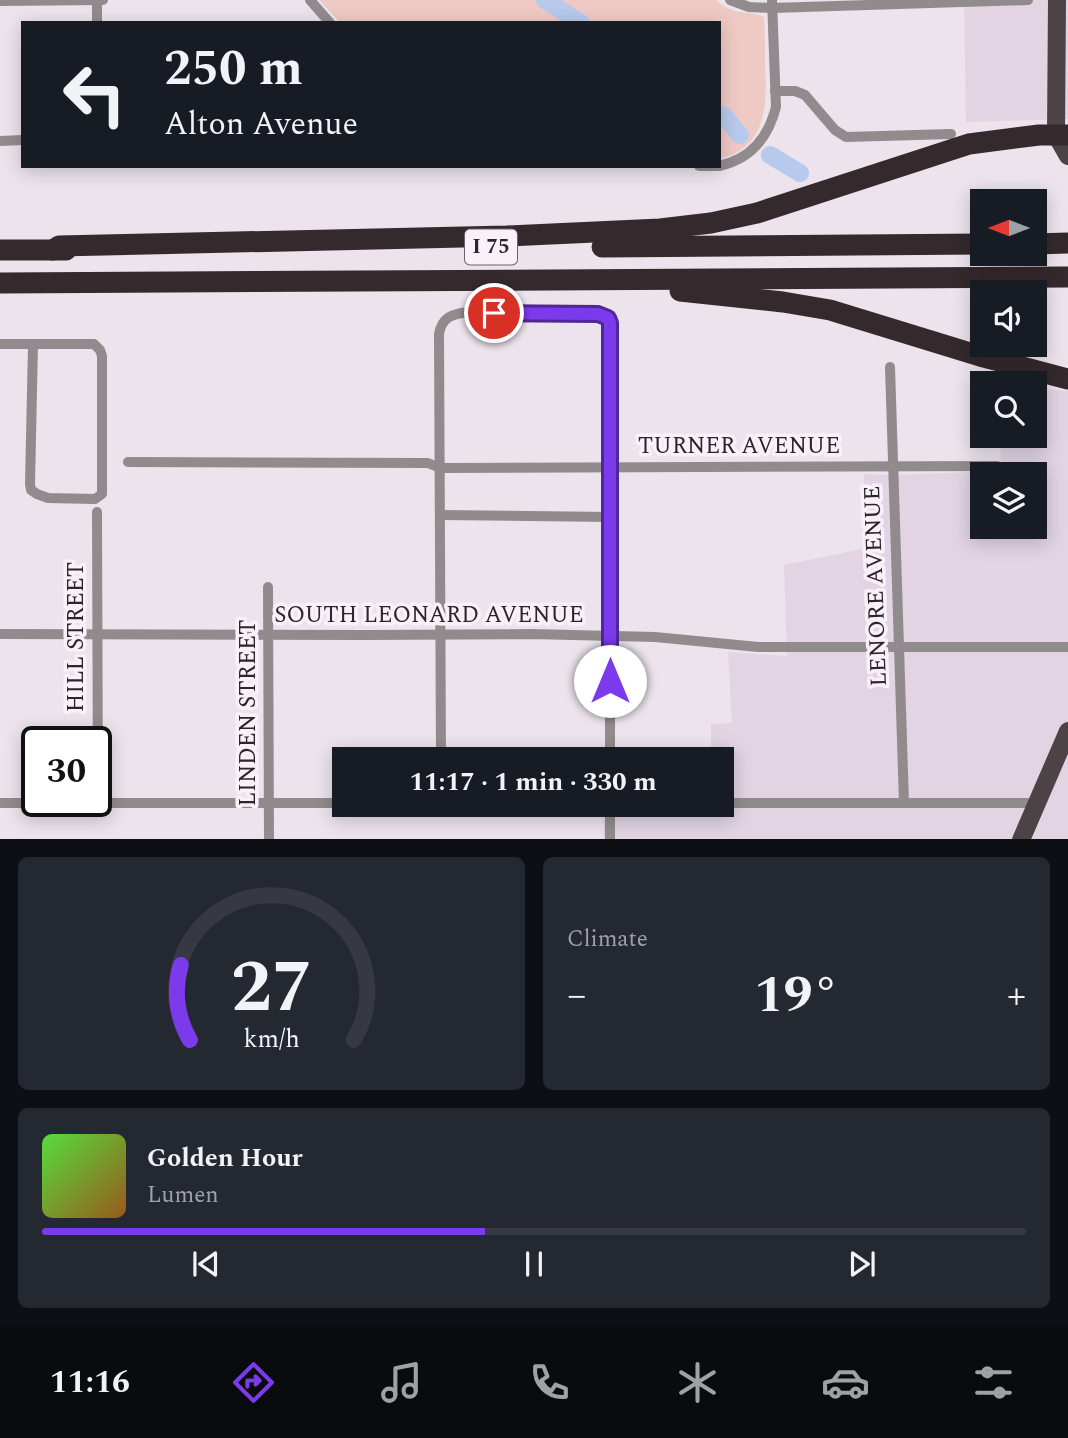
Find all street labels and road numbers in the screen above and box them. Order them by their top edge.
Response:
road number: I 75 [465,230,517,264]
street label: TURNER AVENUE [638,429,840,464]
street label: LENORE AVENUE [855,485,897,687]
street label: HILL STREET [59,562,94,712]
street label: SOUTH LEONARD AVENUE [274,598,584,633]
street label: LINDEN STREET [231,620,266,806]

